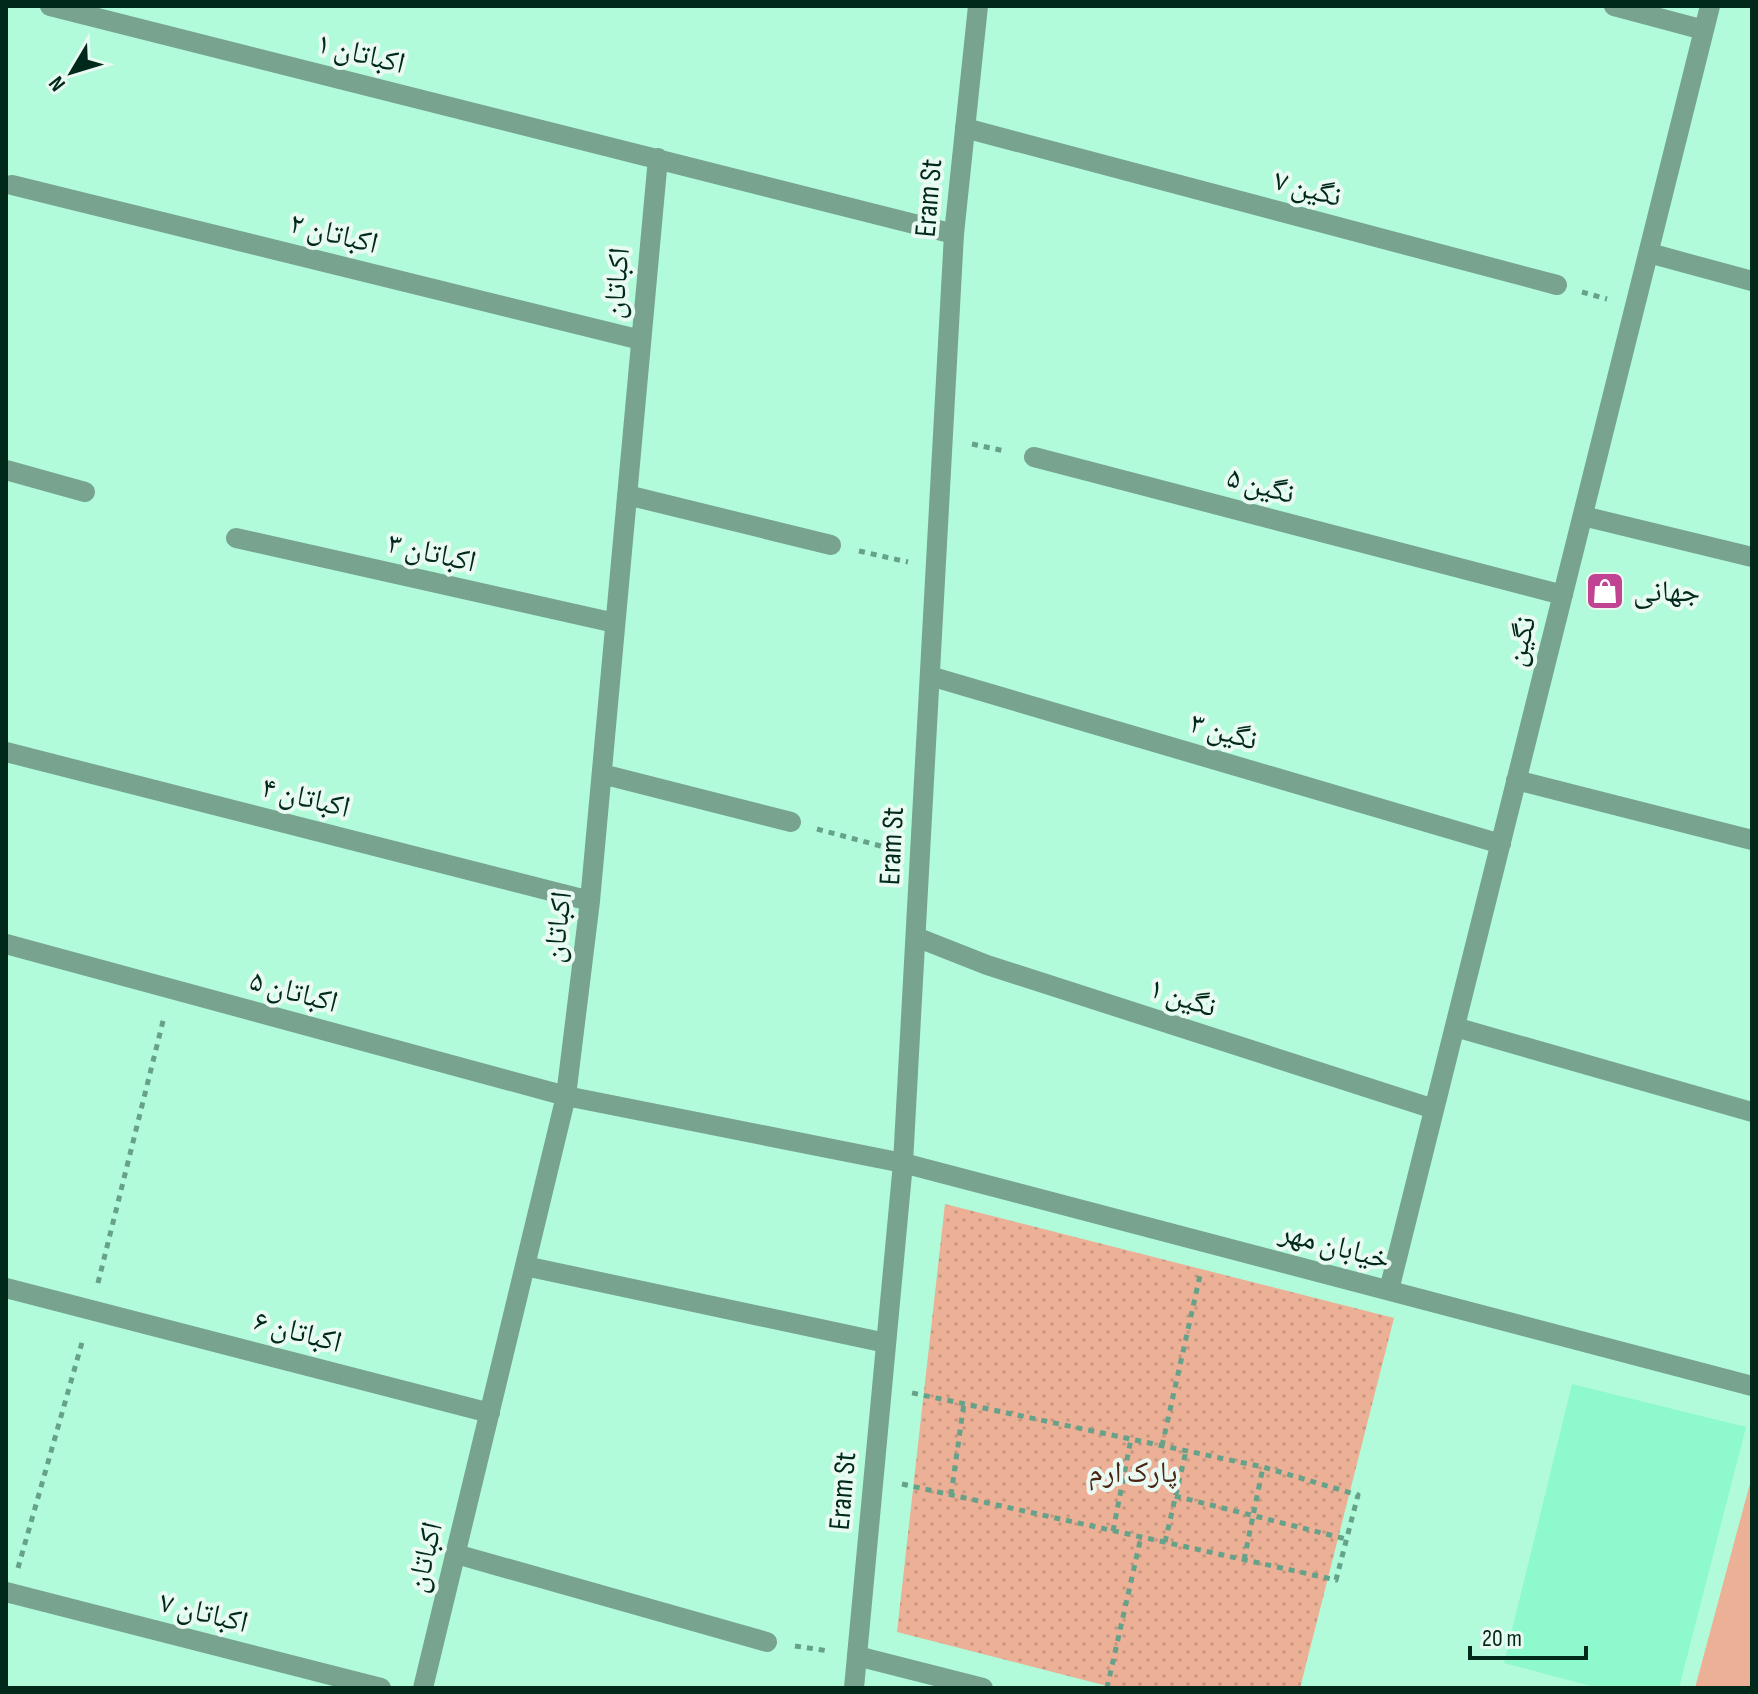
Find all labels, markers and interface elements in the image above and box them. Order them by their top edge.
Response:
street label: اکباتان ۱ [313,26,409,82]
north arrow [32,32,112,112]
text: N [43,70,72,96]
street label: Eram St [908,158,950,239]
street label: نگین ۷ [1270,163,1346,215]
street label: اکباتان ۲ [286,206,382,262]
street label: اکباتان [596,246,638,320]
street label: نگین ۵ [1223,460,1299,512]
street label: اکباتان ۳ [384,525,480,581]
shop icon: جهانی [1584,570,1626,612]
place label: جهانی [1633,574,1700,610]
street label: نگین [1497,612,1545,670]
street label: نگین ۳ [1186,705,1262,759]
street label: اکباتان ۴ [258,770,354,826]
street label: Eram St [872,806,912,886]
street label: اکباتان [536,889,580,965]
street label: اکباتان ۵ [246,963,342,1021]
street label: نگین ۱ [1144,970,1221,1026]
street label: خیابان مهر [1275,1214,1394,1278]
street label: اکباتان ۶ [250,1303,346,1361]
street label: Eram St [822,1451,864,1532]
park label: پارک ارم [1088,1455,1178,1491]
street label: اکباتان [399,1518,451,1596]
street label: اکباتان ۷ [156,1585,252,1641]
scale bar [1470,1610,1586,1660]
text: 20 m [1482,1624,1522,1653]

